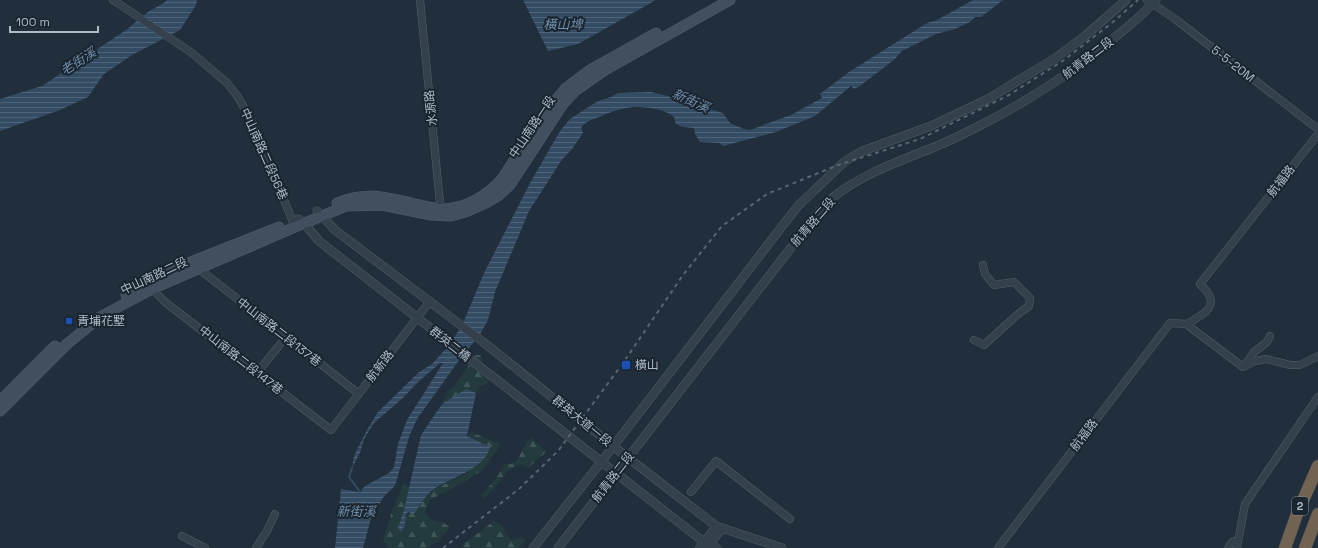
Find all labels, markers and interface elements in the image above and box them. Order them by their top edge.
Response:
scale bar [10,8,98,34]
text: 100 m [16,14,50,30]
water label: 橫山埤 [543,16,584,33]
street label: 航青路二段 [1059,34,1117,82]
street label: 5-5-20M [1208,42,1258,86]
water label: 老街溪 [57,43,101,79]
water label: 新街溪 [670,85,714,117]
street label: 水源路 [421,89,441,127]
street label: 中山南路一段 [505,93,559,161]
street label: 中山南路二段56巷 [237,106,291,202]
street label: 航福路 [1264,162,1298,200]
street label: 航青路二段 [787,194,839,250]
street label: 中山南路二段 [118,254,190,298]
street label: 中山南路二段137巷 [233,294,325,370]
place label: 青埔花墅 [77,313,125,329]
marker: 青埔花墅 [64,316,74,326]
street label: 中山南路二段147巷 [196,322,286,398]
street label: 群英二橋 [426,323,474,365]
street label: 航新路 [363,347,397,385]
place label: 橫山 [635,357,659,373]
marker: 橫山 [620,359,632,371]
street label: 群英大道一段 [549,392,615,450]
street label: 航福路 [1067,416,1101,454]
street label: 航青路二段 [588,448,638,506]
road number: 2 [1292,497,1308,515]
water label: 新街溪 [336,503,377,520]

